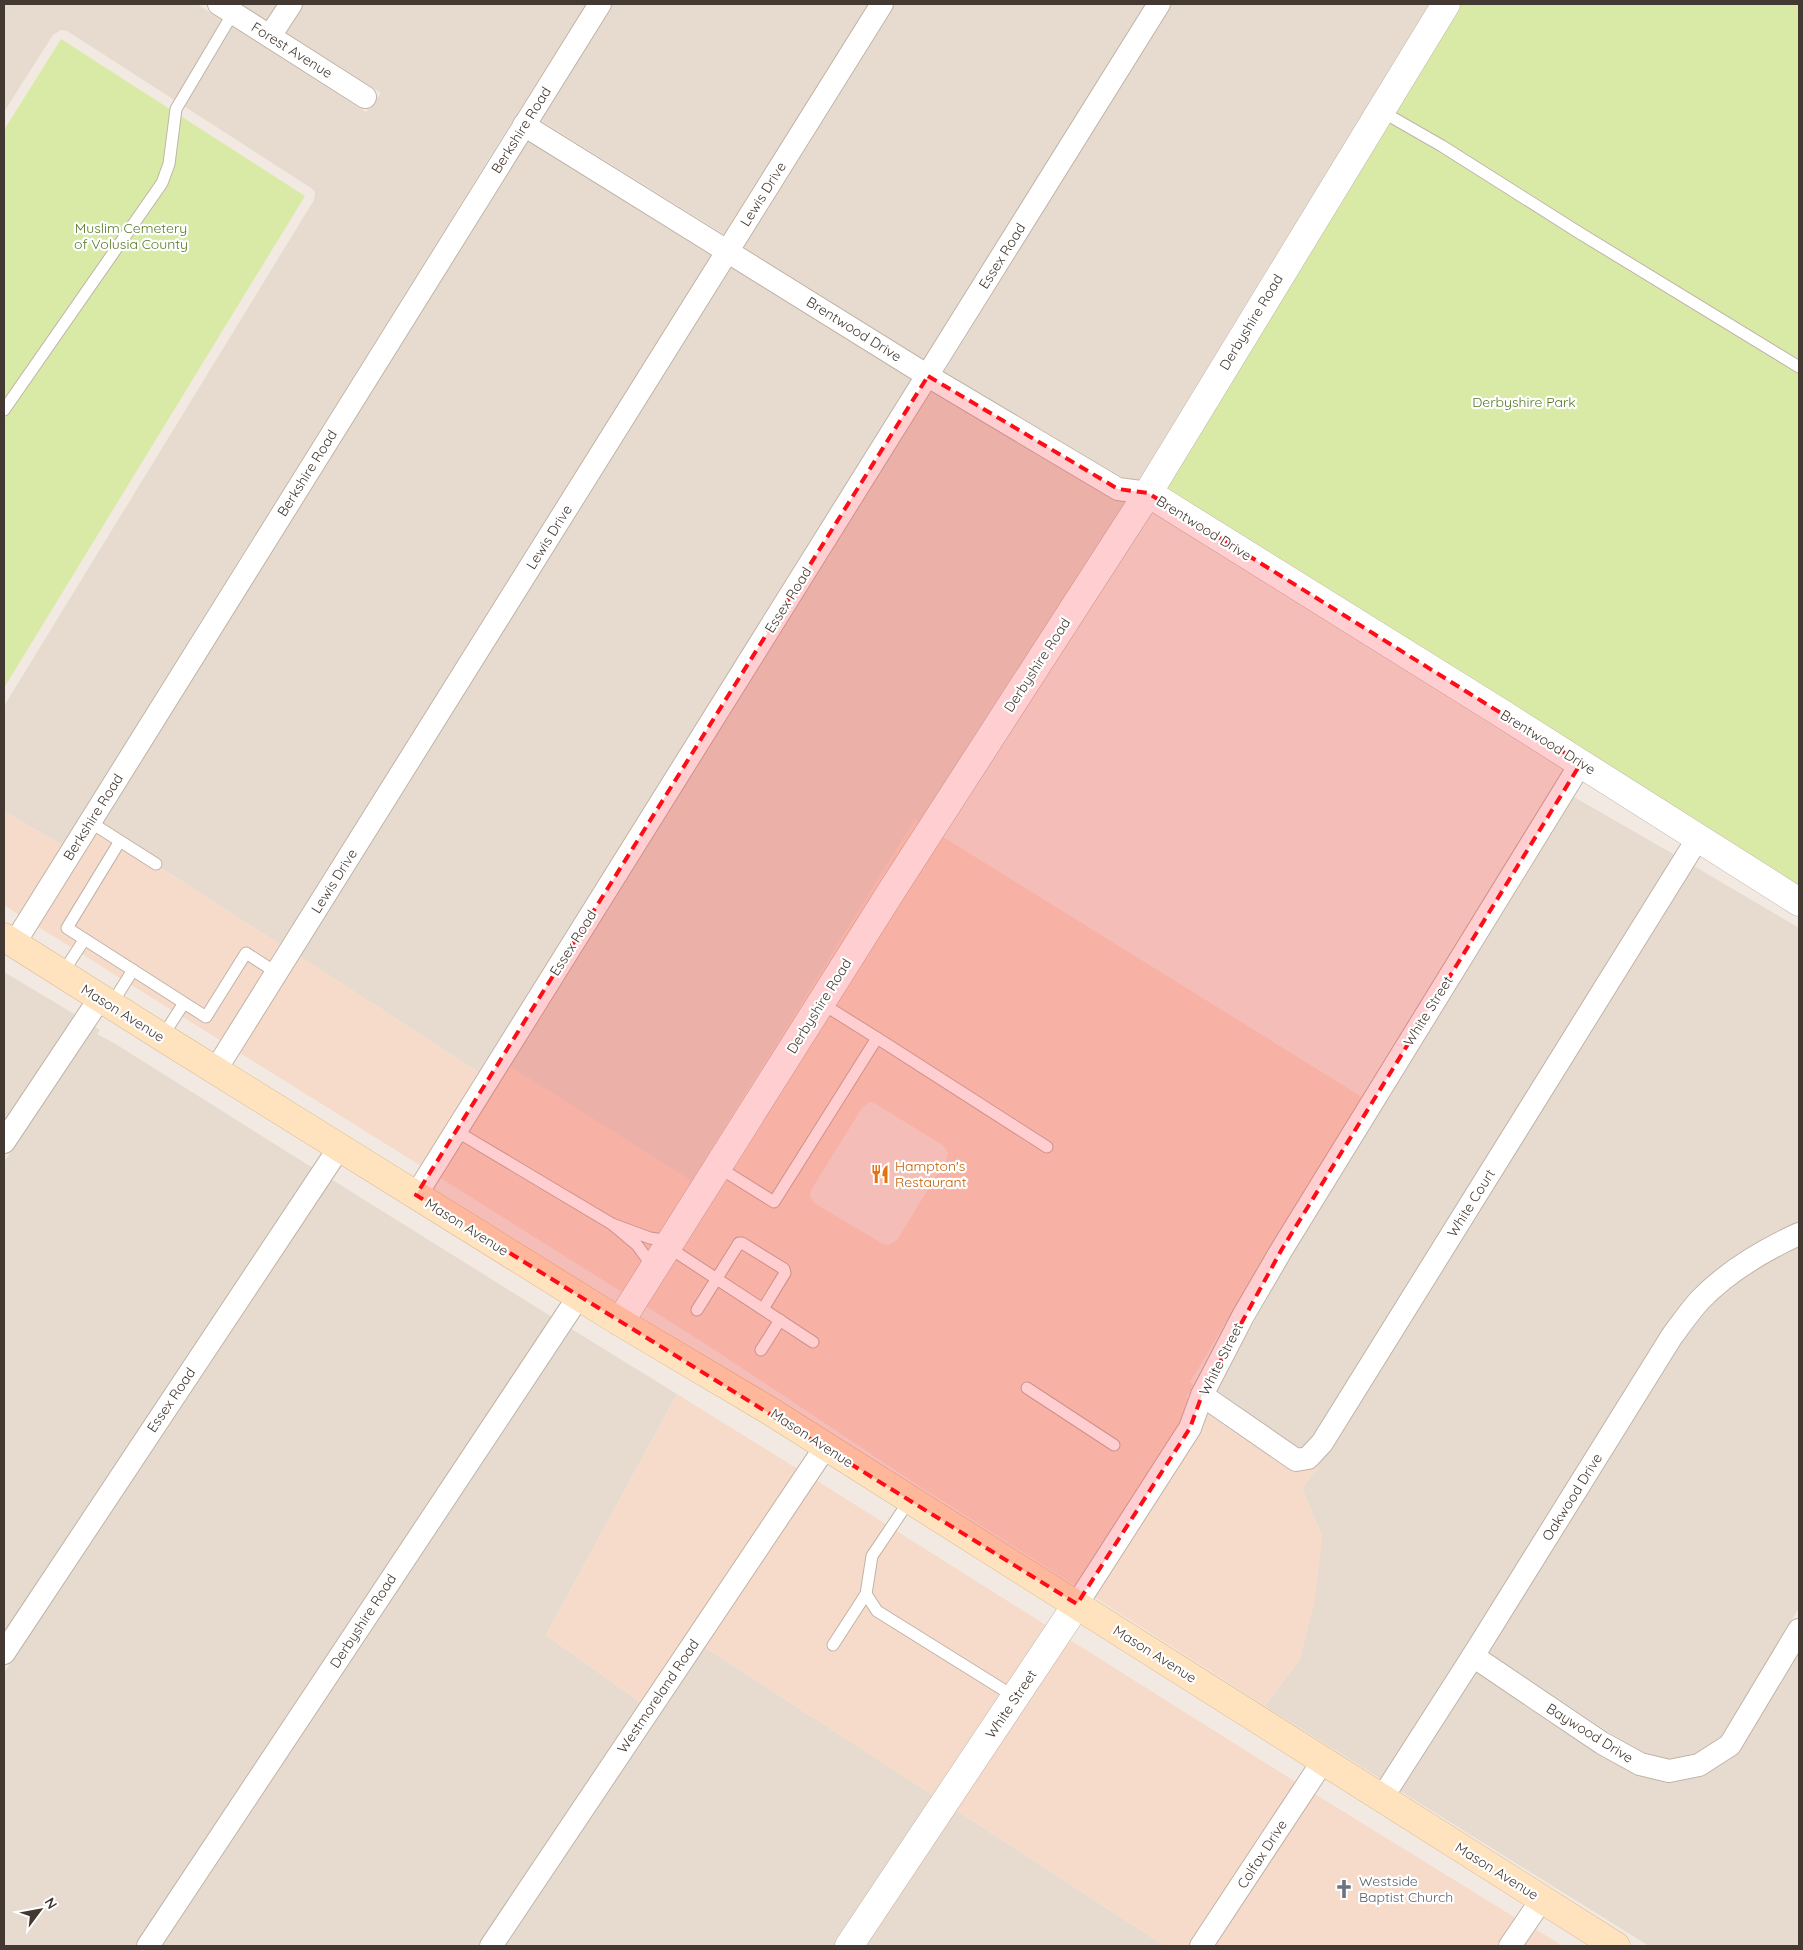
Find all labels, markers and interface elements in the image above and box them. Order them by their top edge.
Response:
street label: Forest Avenue [248,18,336,82]
street label: Berkshire Road [487,83,555,177]
street label: Lewis Drive [736,158,790,230]
park label: Muslim Cemetery of Volusia County [74,219,188,253]
street label: Essex Road [975,220,1029,292]
street label: Derbyshire Road [1215,271,1287,373]
street label: Brentwood Drive [803,292,905,366]
park label: Derbyshire Park [1472,393,1576,411]
street label: Berkshire Road [273,426,341,520]
street label: Brentwood Drive [1153,491,1255,565]
street label: Lewis Drive [522,501,576,573]
street label: Essex Road [761,564,815,636]
street label: Derbyshire Road [1000,614,1074,716]
street label: Brentwood Drive [1497,705,1599,779]
street label: Berkshire Road [59,770,127,864]
street label: Lewis Drive [307,845,361,917]
street label: Essex Road [546,907,600,979]
street label: Derbyshire Road [783,955,855,1057]
street label: White Street [1399,972,1457,1049]
street label: Mason Avenue [78,980,168,1046]
place label: Hampton's Restaurant [895,1157,967,1191]
restaurant icon: Hampton's Restaurant [869,1163,891,1185]
street label: White Court [1443,1166,1499,1240]
street label: Mason Avenue [422,1194,512,1260]
street label: White Street [1195,1319,1247,1398]
street label: Essex Road [143,1364,199,1436]
street label: Mason Avenue [767,1405,857,1471]
street label: Oakwood Drive [1538,1450,1606,1544]
street label: Derbyshire Road [326,1570,400,1672]
street label: Mason Avenue [1110,1621,1200,1687]
street label: Westmoreland Road [613,1636,703,1756]
street label: White Street [981,1666,1041,1742]
street label: Baywood Drive [1543,1699,1637,1767]
street label: Colfax Drive [1233,1816,1291,1892]
street label: Mason Avenue [1452,1838,1542,1904]
place label: Westside Baptist Church [1359,1872,1453,1906]
church icon: Westside Baptist Church [1333,1878,1355,1900]
north arrow [15,1885,65,1935]
text: N [41,1894,61,1912]

